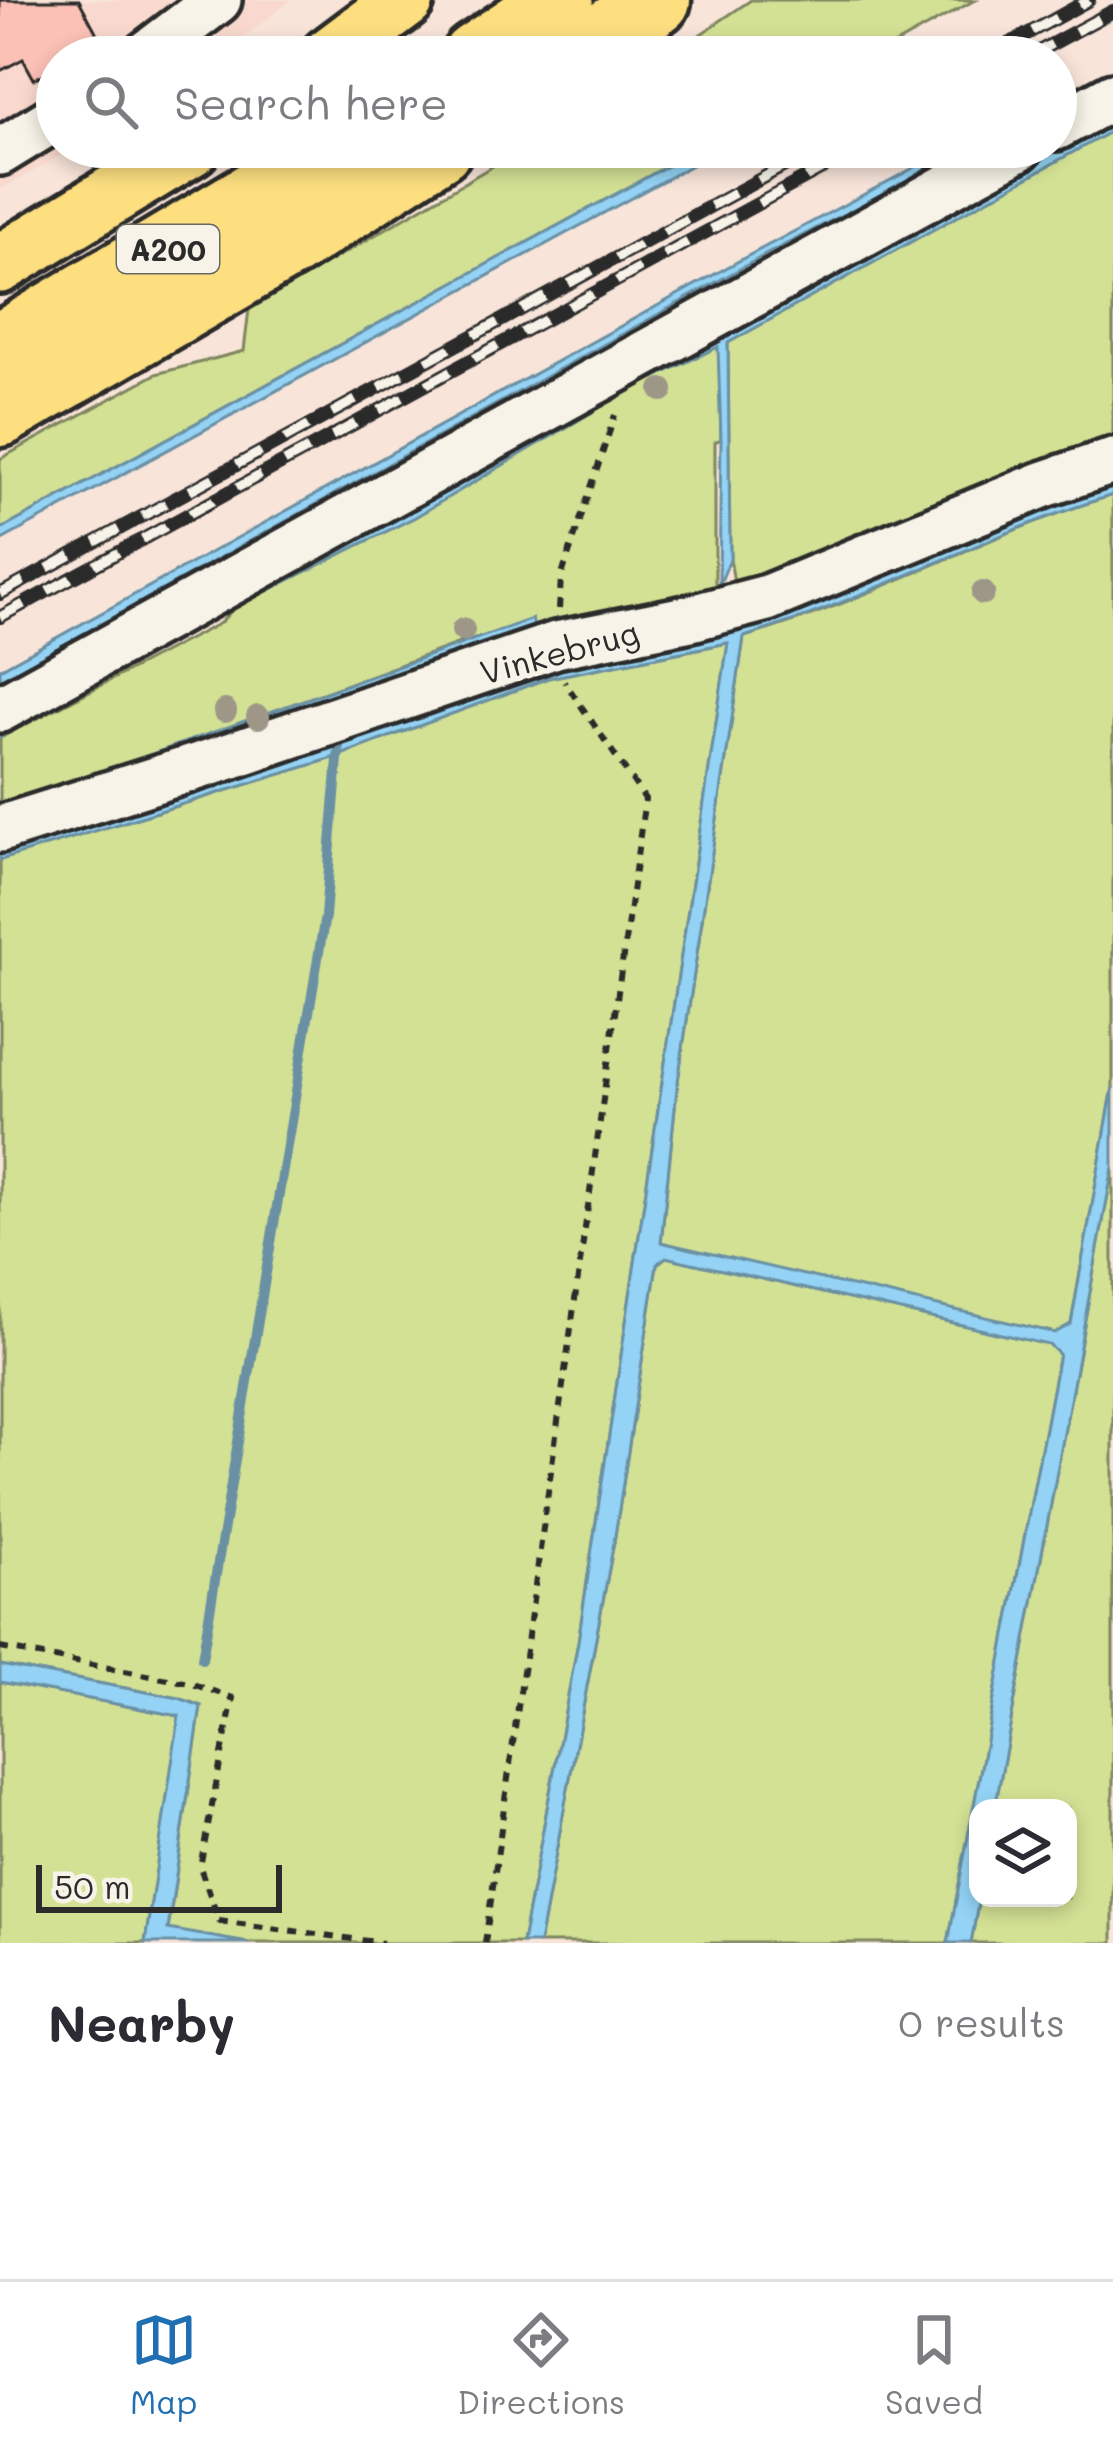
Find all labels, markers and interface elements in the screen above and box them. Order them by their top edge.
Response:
search box [36,36,1077,168]
icon: search [78,69,144,135]
text: Search here [174,73,448,131]
road number: A200 [117,225,219,273]
street label: Vinkebrug [475,609,643,693]
map controls [969,1799,1077,1907]
button: layers [969,1799,1077,1907]
scale bar [36,1859,282,1912]
text: 50 m [54,1864,130,1907]
text: Nearby [48,1988,235,2055]
text: 0 results [899,1996,1065,2047]
tab: Map [130,2307,197,2422]
tab: Directions [457,2307,625,2422]
tab: Saved [885,2307,983,2422]

